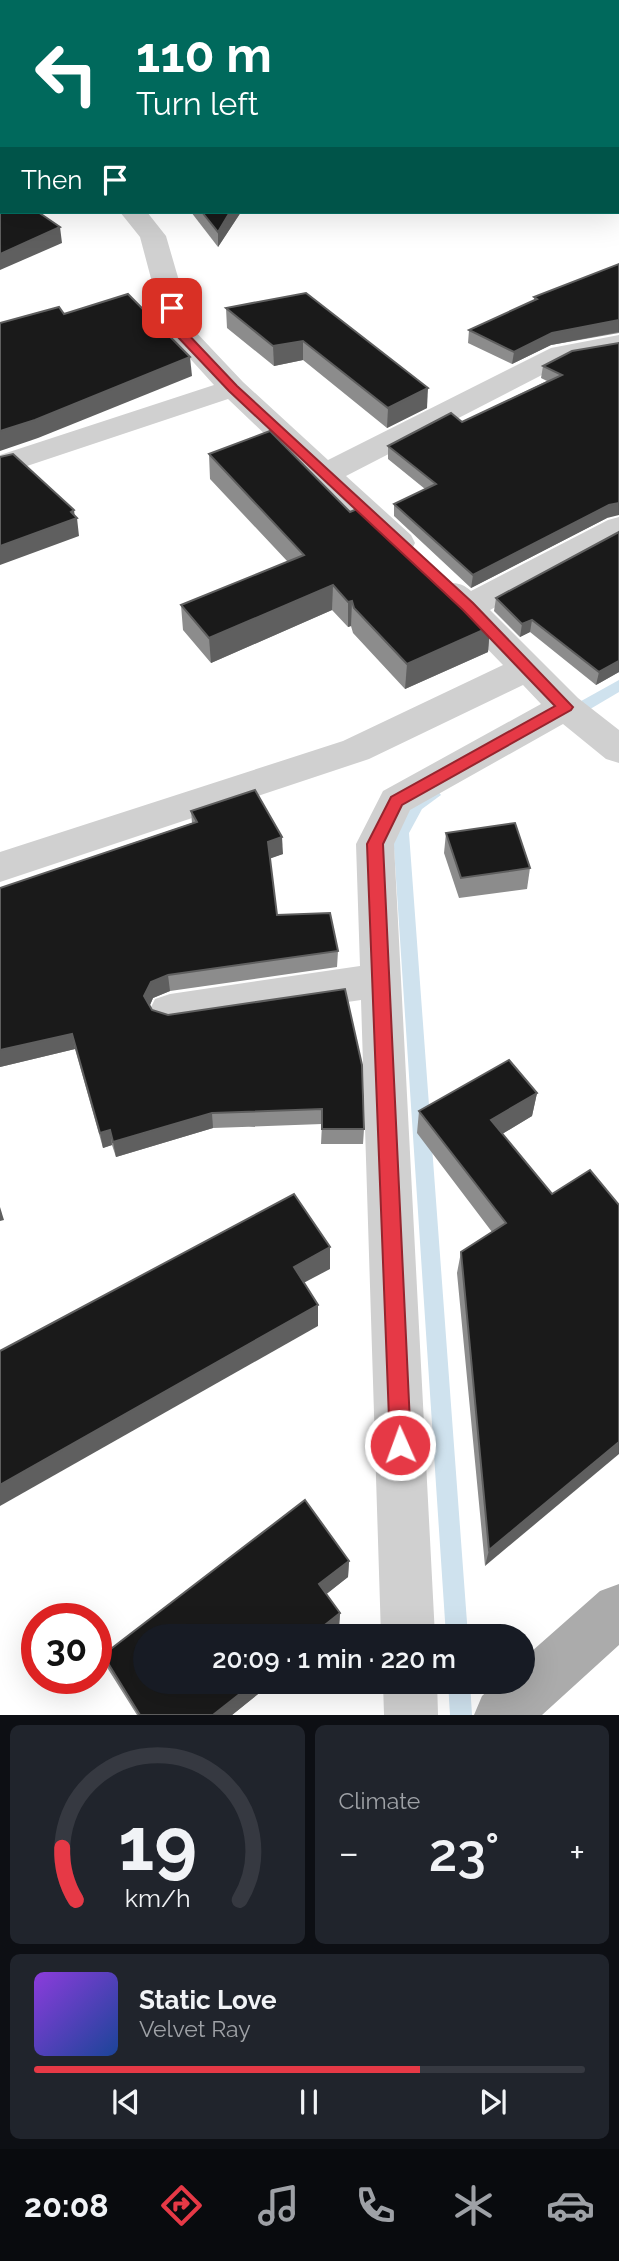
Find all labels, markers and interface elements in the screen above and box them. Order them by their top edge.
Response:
text: 110 m [136,26,272,83]
icon: left [21,28,112,119]
text: Turn left [136,85,258,122]
icon: arrive [96,161,134,199]
text: Then [21,165,82,195]
pin [142,278,202,338]
icon: arrive [153,289,191,327]
position arrow [363,1408,437,1482]
speed limit sign: 30 [21,1603,112,1694]
text: 20:09 · 1 min · 220 m [212,1644,456,1674]
text: Climate [339,1787,420,1814]
text: 19 [118,1803,197,1888]
text: 23° [429,1822,499,1883]
text: − [339,1830,359,1875]
text: + [569,1830,585,1875]
text: km/h [124,1883,190,1913]
text: Static Love [139,1985,277,2015]
text: Velvet Ray [139,2015,251,2042]
icon: previous [107,2083,145,2121]
icon: pause [290,2083,328,2121]
icon: next [474,2083,512,2121]
icon: directions [157,2181,206,2230]
icon: music [254,2181,303,2230]
icon: phone [351,2181,400,2230]
icon: climate [449,2181,498,2230]
icon: car [546,2181,595,2230]
text: 20:08 [24,2187,109,2224]

